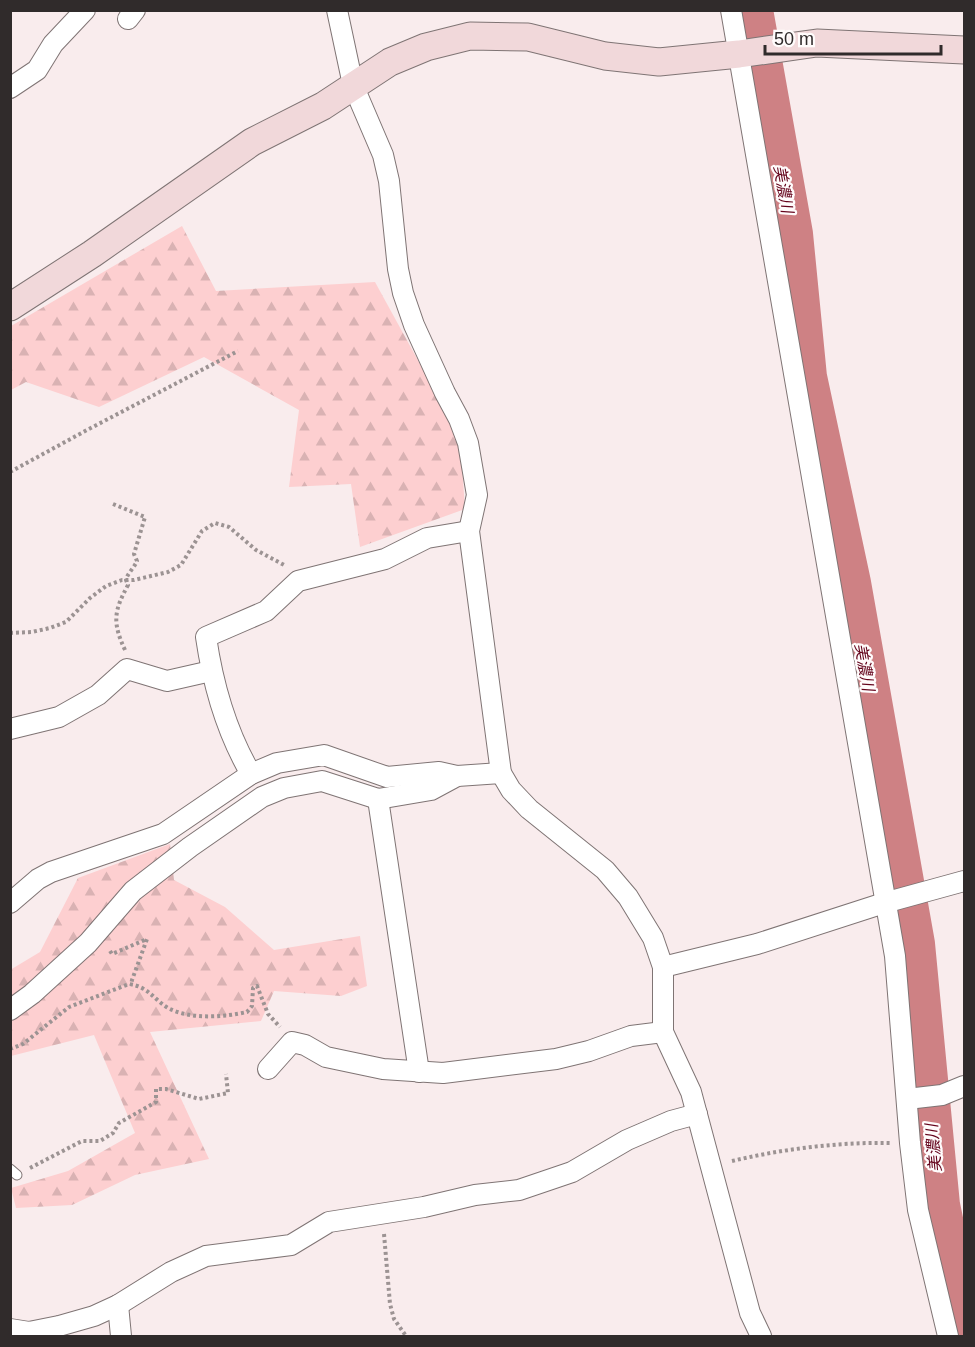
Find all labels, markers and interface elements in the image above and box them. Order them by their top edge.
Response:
scale bar [765,18,940,56]
text: 50 m [774,29,814,49]
water label: 美濃川 [771,164,796,216]
water label: 美濃川 [852,642,877,694]
water label: 美濃川 [923,1121,944,1173]

